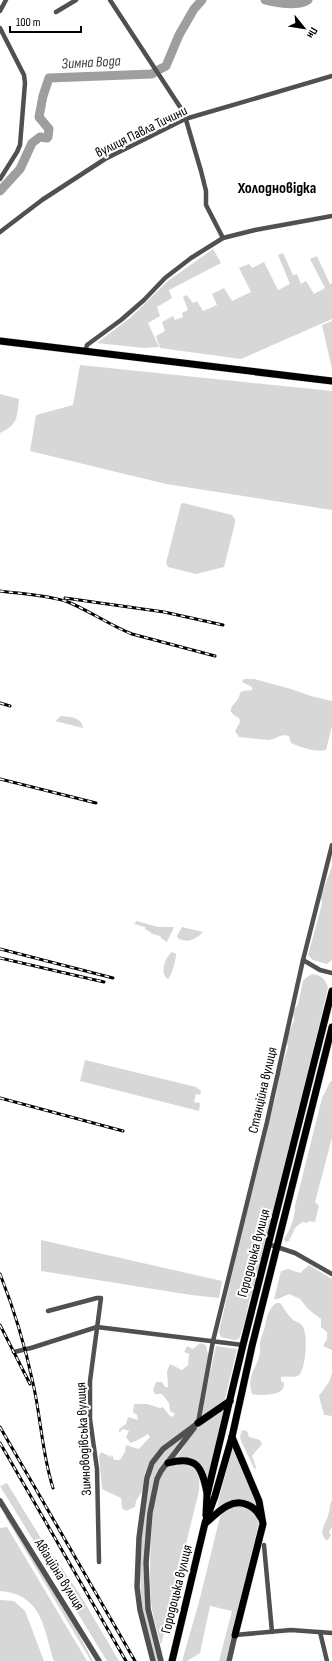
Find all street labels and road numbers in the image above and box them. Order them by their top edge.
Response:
street label: вулиця Павла Тичини [92,102,190,161]
street label: Станційна вулиця [244,1045,281,1135]
street label: Городоцька вулиця [234,1207,273,1299]
street label: Зимноводівська вулиця [72,1382,95,1496]
street label: Авіаційна вулиця [30,1535,88,1613]
street label: Городоцька вулиця [157,1543,196,1635]

